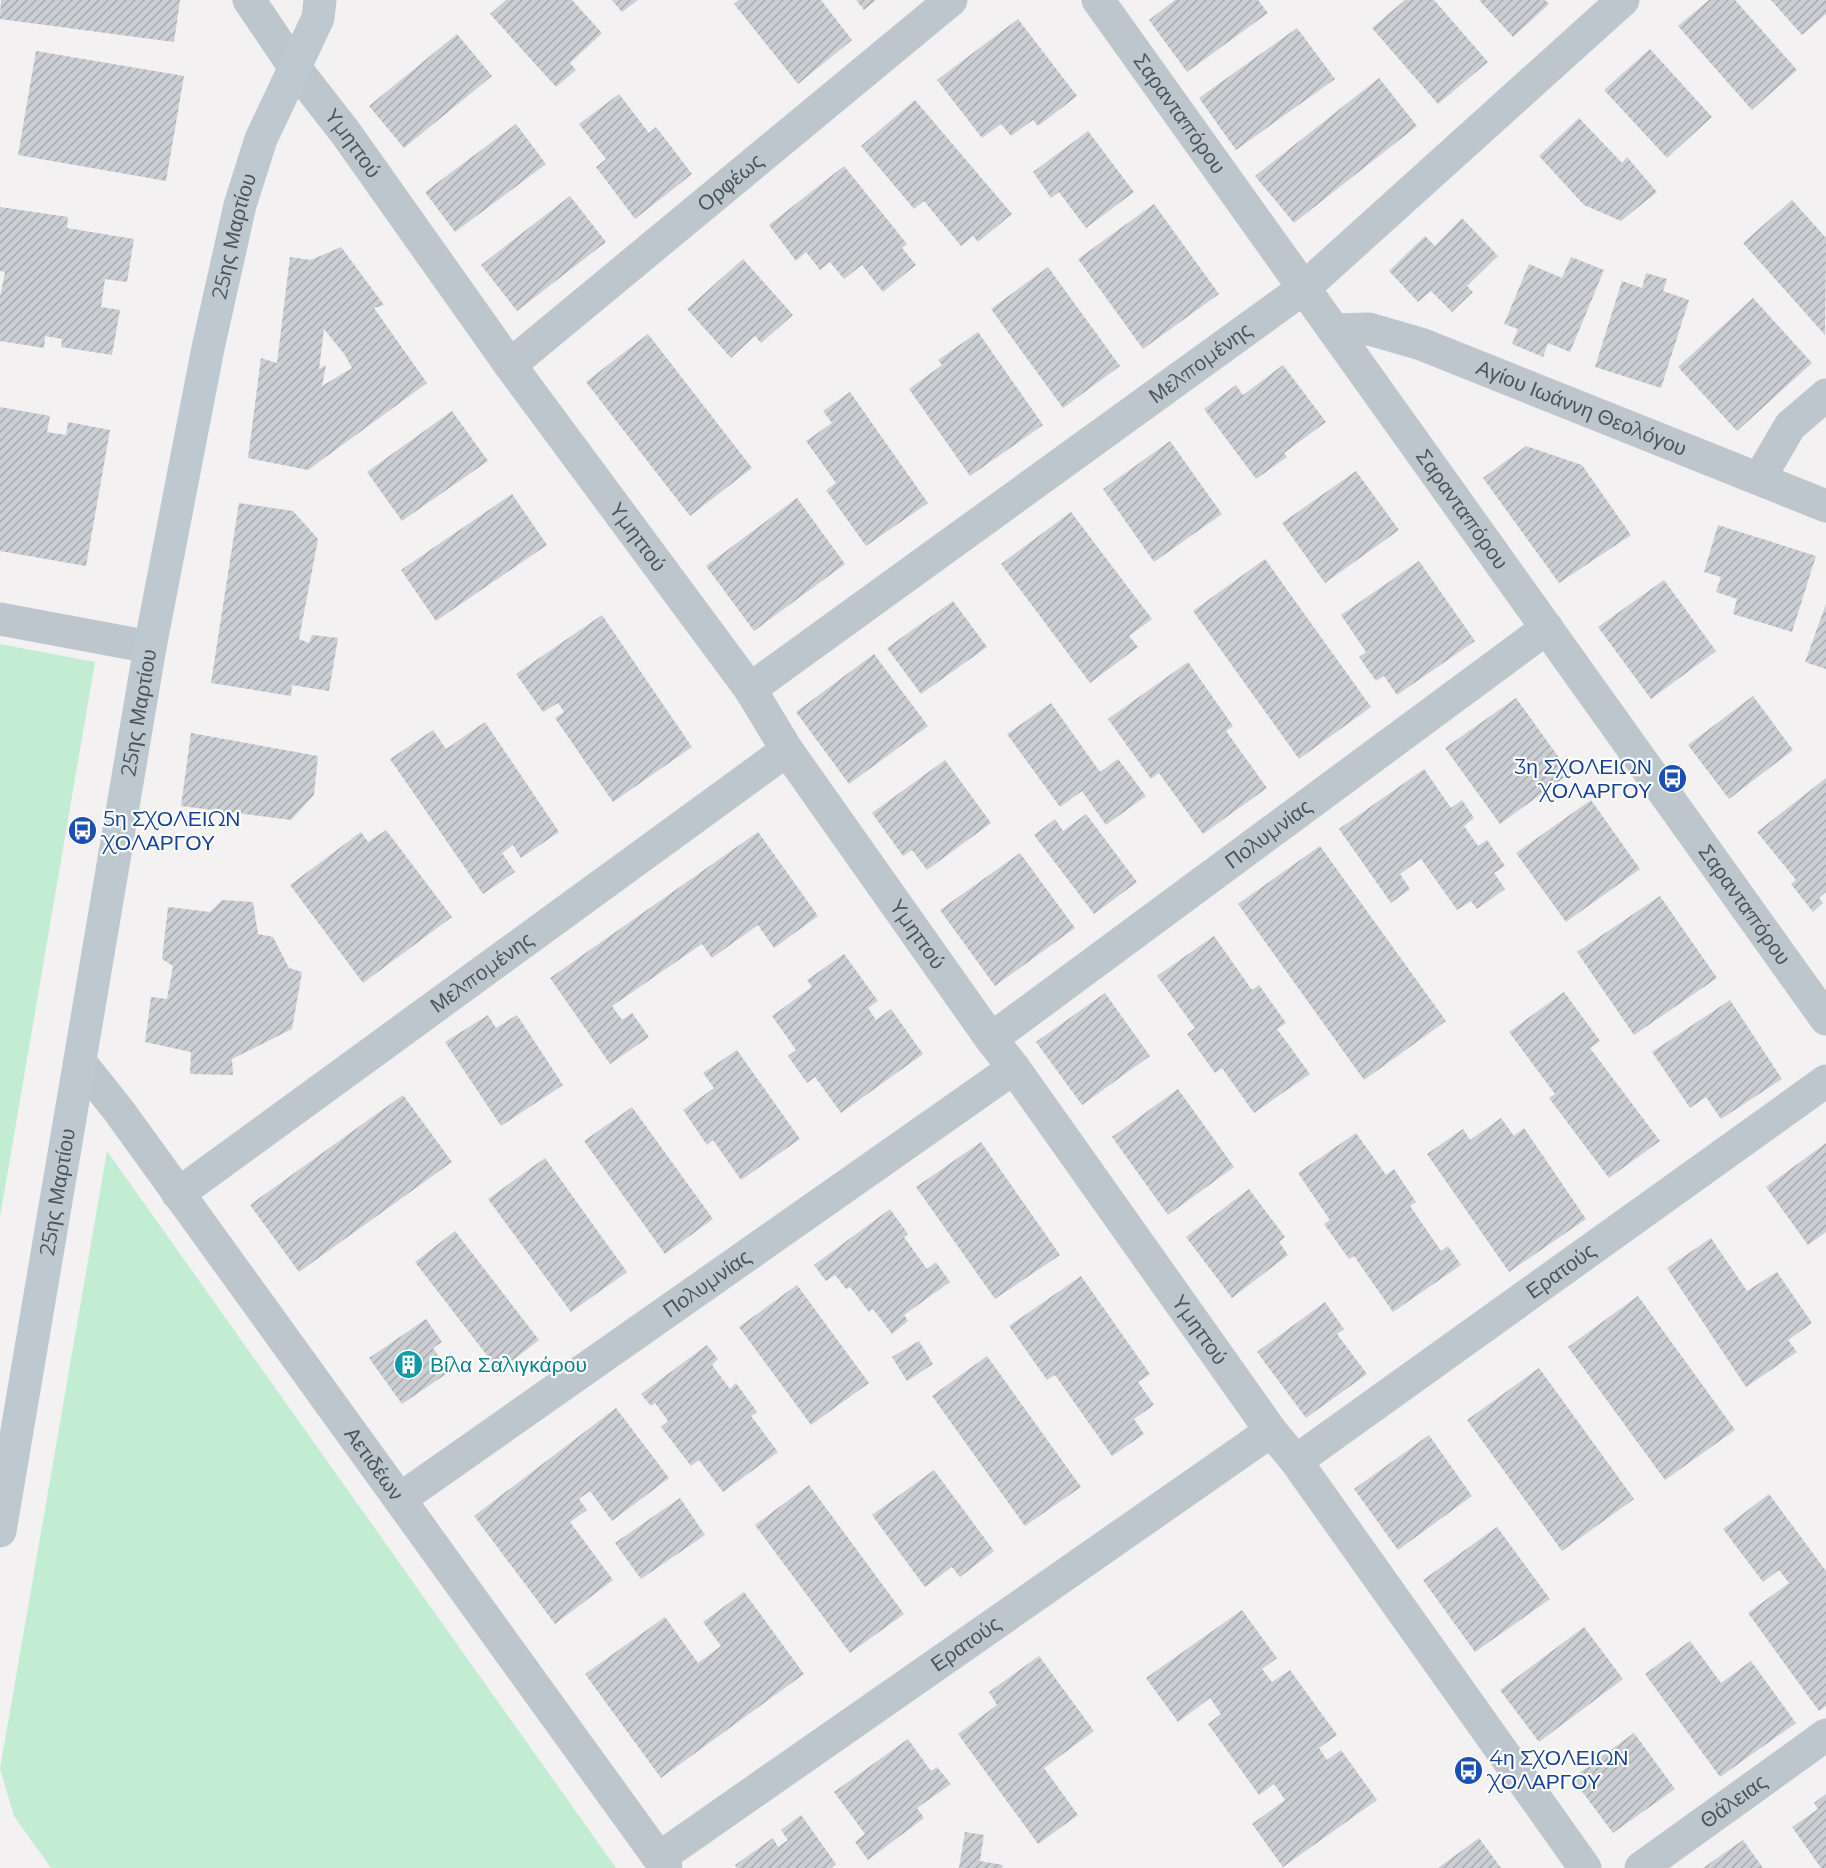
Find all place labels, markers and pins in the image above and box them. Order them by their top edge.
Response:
place label: 3η ΣΧΟΛΕΙΩΝ ΧΟΛΑΡΓΟΥ [1515,754,1652,803]
bus stop icon: 3η ΣΧΟΛΕΙΩΝ ΧΟΛΑΡΓΟΥ [1657,763,1689,795]
place label: 5η ΣΧΟΛΕΙΩΝ ΧΟΛΑΡΓΟΥ [100,806,241,855]
bus stop icon: 5η ΣΧΟΛΕΙΩΝ ΧΟΛΑΡΓΟΥ [66,815,98,847]
building icon: Βίλα Σαλιγκάρου [393,1349,425,1381]
place label: Βίλα Σαλιγκάρου [430,1352,587,1377]
place label: 4η ΣΧΟΛΕΙΩΝ ΧΟΛΑΡΓΟΥ [1486,1745,1629,1794]
bus stop icon: 4η ΣΧΟΛΕΙΩΝ ΧΟΛΑΡΓΟΥ [1452,1754,1484,1786]

